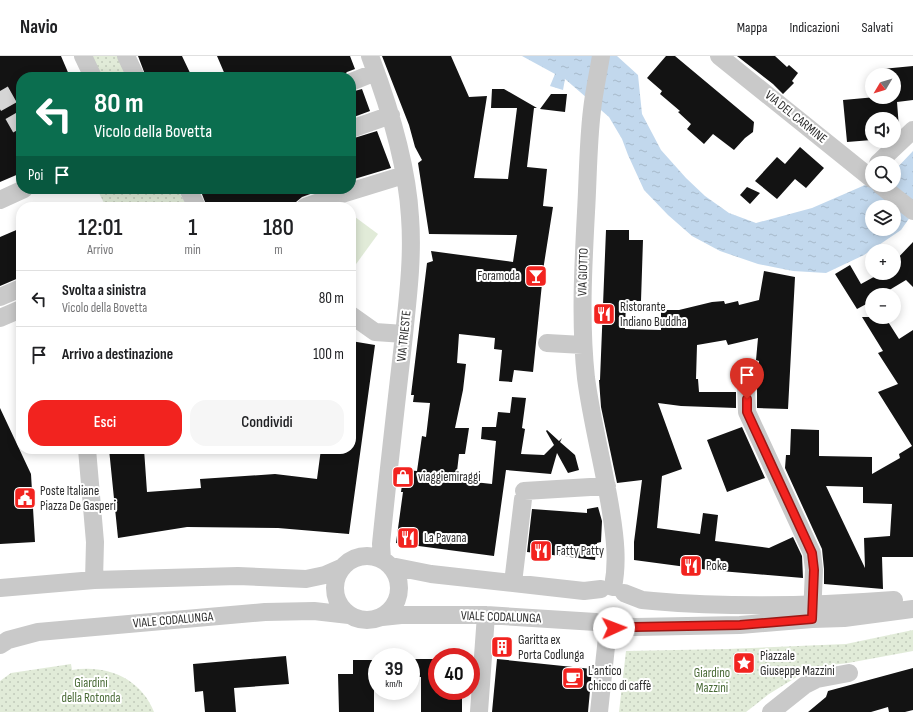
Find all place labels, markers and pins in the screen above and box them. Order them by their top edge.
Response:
bar icon: Foramoda [523,263,549,289]
place label: Foramoda [477,268,520,284]
place label: Ristorante Indiano Buddha [620,299,687,330]
restaurant icon: Ristorante Indiano Buddha [591,301,617,327]
pin [730,358,764,399]
shop icon: viaggiemiraggi [390,464,416,490]
place label: viaggiemiraggi [418,469,481,485]
place label: Poste Italiane Piazza De Gasperi [40,483,116,514]
public building icon: Poste Italiane Piazza De Gasperi [12,485,38,511]
restaurant icon: La Pavana [395,525,421,551]
place label: La Pavana [424,530,467,546]
restaurant icon: Fatty Patty [528,538,554,564]
place label: Fatty Patty [556,543,604,559]
restaurant icon: Poke [678,553,704,579]
place label: Poke [706,558,727,574]
place label: Garitta ex Porta Codlunga [518,632,584,663]
building icon: Garitta ex Porta Codlunga [489,634,515,660]
place label: Piazzale Giuseppe Mazzini [760,648,835,679]
place icon: Piazzale Giuseppe Mazzini [731,650,757,676]
place label: L'antico chicco di caffè [588,663,651,694]
cafe icon: L'antico chicco di caffè [560,665,586,691]

